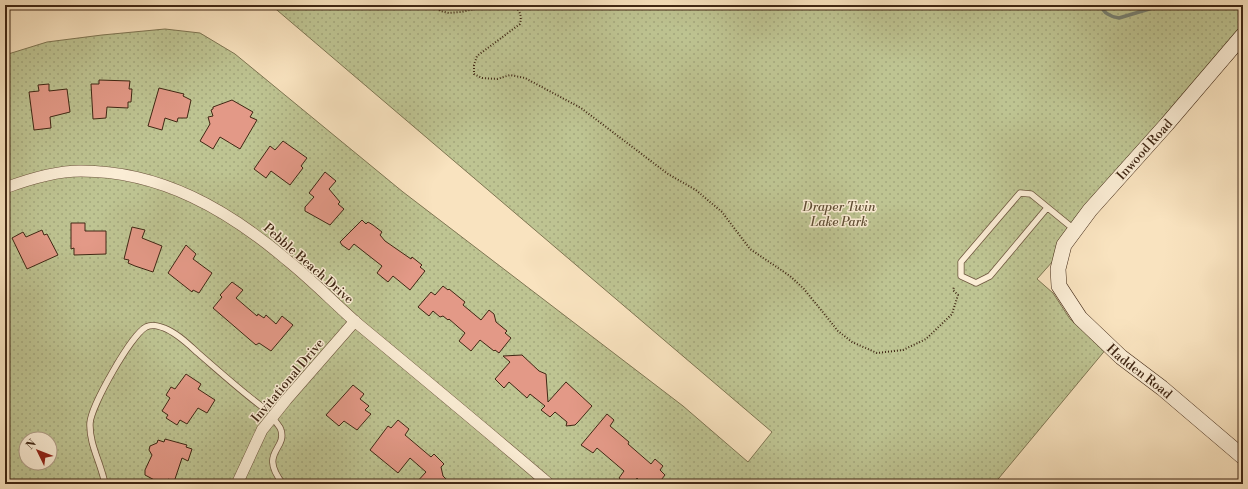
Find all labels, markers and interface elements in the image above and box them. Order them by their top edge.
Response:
street label: Inwood Road [1113,116,1177,183]
park label: Draper Twin Lake Park [802,199,876,230]
street label: Pebble Beach Drive [260,220,357,308]
street label: Invitational Drive [248,335,328,426]
street label: Hadden Road [1103,341,1176,403]
north arrow [18,431,58,471]
text: N [23,437,40,453]

